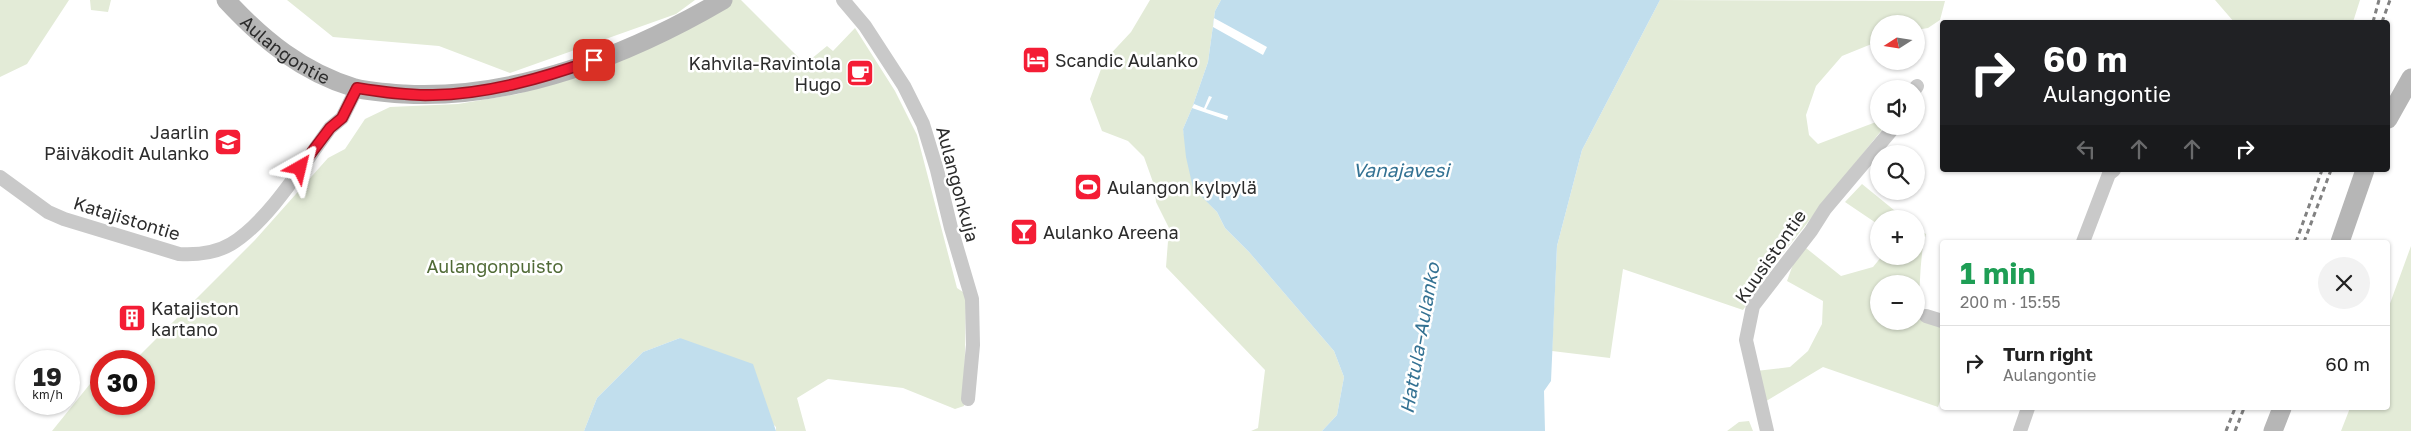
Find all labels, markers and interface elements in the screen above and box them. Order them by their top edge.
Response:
street label: Aulangontie [236,10,334,88]
north arrow [1870,15,1925,70]
map controls [1870,15,1925,330]
text: 60 m [2043,38,2127,80]
pin [573,39,615,81]
icon: right [1960,40,2025,105]
hotel icon: Scandic Aulanko [1021,45,1051,75]
icon: arrive [580,46,608,74]
place label: Scandic Aulanko [1055,49,1198,71]
place label: Kahvila-Ravintola Hugo [689,52,841,95]
cafe icon: Kahvila-Ravintola Hugo [845,58,875,88]
button: sound [1870,80,1925,135]
text: Aulangontie [2043,80,2171,107]
place label: Jaarlin Päiväkodit Aulanko [44,121,209,164]
street label: Aulangonkuja [932,124,984,244]
school or university icon: Jaarlin Päiväkodit Aulanko [213,127,243,157]
icon: left [2072,135,2100,163]
icon: ahead [2125,135,2153,163]
icon: ahead [2178,135,2206,163]
icon: right [2231,135,2259,163]
position arrow [273,141,325,193]
button: search [1870,145,1925,200]
water label: Vanajavesi [1353,158,1451,181]
sports icon: Aulangon kylpylä [1073,172,1103,202]
place label: Aulangon kylpylä [1107,176,1257,198]
street label: Katajistontie [71,191,183,245]
street label: Kuusistontie [1730,205,1810,307]
button: + [1870,210,1925,265]
bar icon: Aulanko Areena [1009,217,1039,247]
place label: Aulanko Areena [1043,221,1179,243]
park label: Aulangonpuisto [427,255,563,277]
text: 1 min [1960,255,2036,291]
button: close [2318,257,2370,309]
water label: Hattula–Aulanko [1394,259,1444,415]
button: − [1870,275,1925,330]
text: 200 m · 15:55 [1960,292,2060,312]
place label: Katajiston kartano [151,297,239,340]
building icon: Katajiston kartano [117,303,147,333]
text: Turn right [2003,342,2093,365]
icon: right [1960,349,1988,377]
speed limit sign: 30 [90,350,155,415]
text: 60 m [2325,352,2370,375]
text: 19 [33,361,62,392]
text: Aulangontie [2003,365,2096,385]
text: km/h [32,387,63,402]

